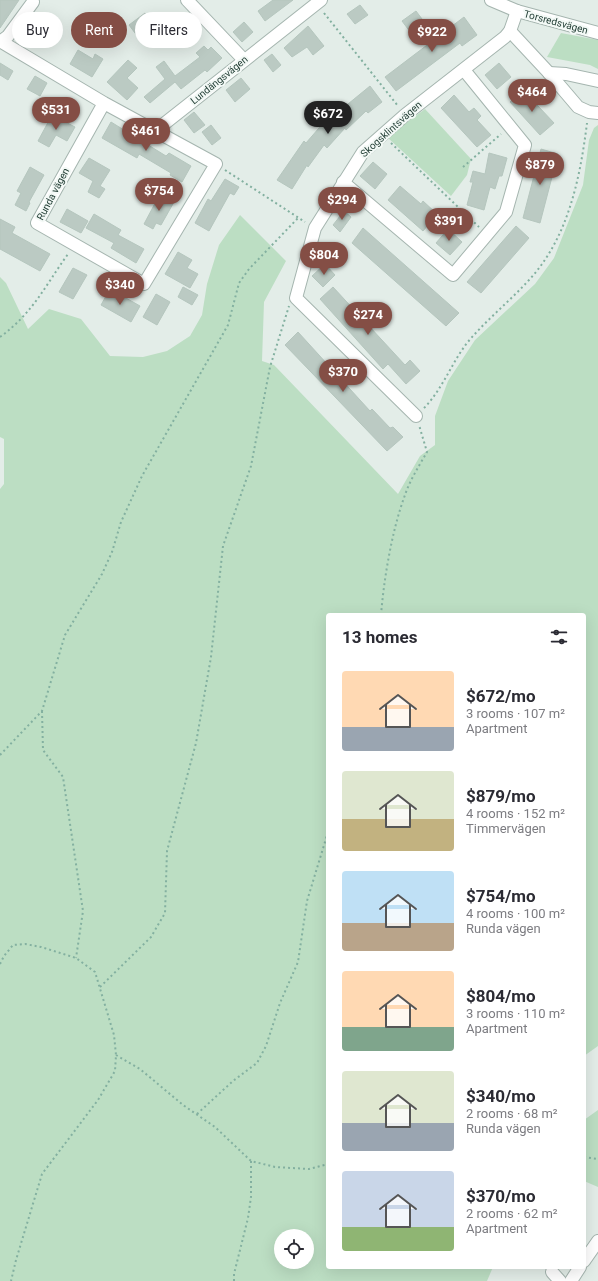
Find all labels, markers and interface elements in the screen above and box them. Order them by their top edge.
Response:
street label: Torsredsvägen [523,8,589,36]
chip: Buy [12,12,63,48]
chip: Rent [71,12,127,48]
chip: Filters [135,12,202,48]
pin: $922 [408,19,456,53]
text: $922 [417,24,447,39]
street label: Lundängsvägen [188,54,250,106]
pin: $464 [508,79,556,113]
text: $464 [517,84,547,99]
pin: $531 [32,97,80,131]
street label: Skogsklintsvägen [358,99,424,159]
pin: $672 [304,101,352,135]
text: $531 [41,102,71,117]
text: $672 [313,106,343,121]
pin: $461 [122,118,170,152]
text: $461 [131,123,161,138]
pin: $879 [516,152,564,186]
text: $879 [525,157,555,172]
street label: Runda vägen [35,166,71,222]
pin: $754 [135,178,183,212]
text: $754 [144,183,174,198]
pin: $294 [318,187,366,221]
text: $294 [327,192,357,207]
pin: $391 [425,208,473,242]
text: $391 [434,213,464,228]
pin: $804 [300,242,348,276]
text: $804 [309,247,339,262]
pin: $340 [96,272,144,306]
text: $340 [105,277,135,292]
pin: $274 [344,302,392,336]
text: $274 [353,307,383,322]
pin: $370 [319,359,367,393]
text: $370 [328,364,358,379]
icon: filters [548,626,570,648]
text: 13 homes [342,627,418,647]
text: $672/mo [466,686,536,706]
icon: home [374,687,422,735]
text: 3 rooms · 107 m² [466,706,565,721]
text: Apartment [466,721,528,736]
text: $879/mo [466,786,536,806]
icon: home [374,787,422,835]
text: 4 rooms · 152 m² [466,806,565,821]
text: Timmervägen [466,821,546,836]
text: $754/mo [466,886,536,906]
icon: home [374,887,422,935]
text: 4 rooms · 100 m² [466,906,565,921]
text: Runda vägen [466,921,541,936]
text: $804/mo [466,986,536,1006]
icon: home [374,987,422,1035]
text: 3 rooms · 110 m² [466,1006,565,1021]
text: Apartment [466,1021,528,1036]
text: $340/mo [466,1086,536,1106]
icon: home [374,1087,422,1135]
text: 2 rooms · 68 m² [466,1106,558,1121]
text: Runda vägen [466,1121,541,1136]
text: $370/mo [466,1186,536,1206]
icon: home [374,1187,422,1235]
text: 2 rooms · 62 m² [466,1206,558,1221]
text: Apartment [466,1221,528,1236]
map controls [274,1229,314,1269]
button: locate [274,1229,314,1269]

